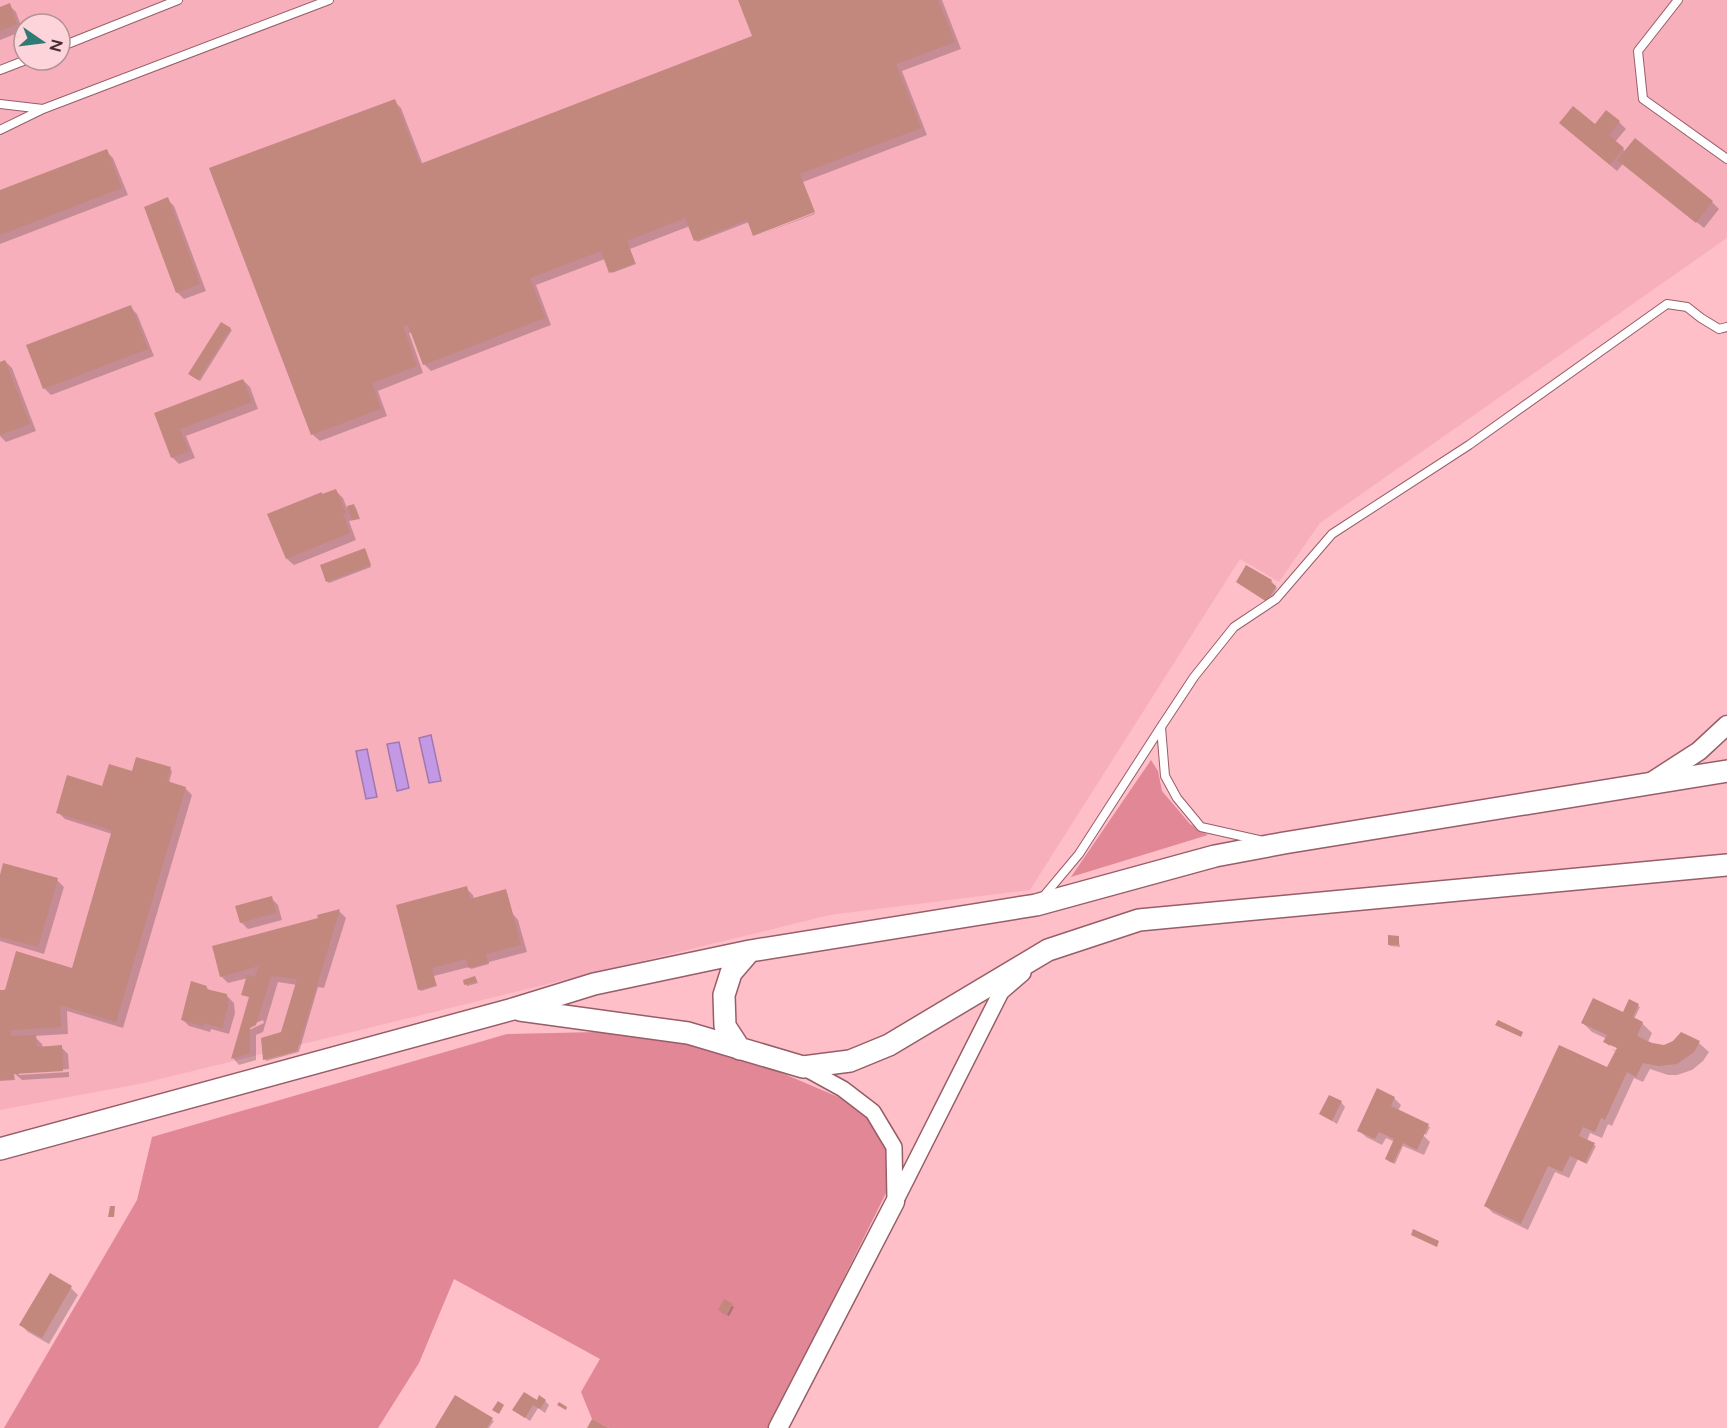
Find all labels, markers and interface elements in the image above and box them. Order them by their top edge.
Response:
north arrow [12,12,72,72]
text: N [45,37,67,54]

